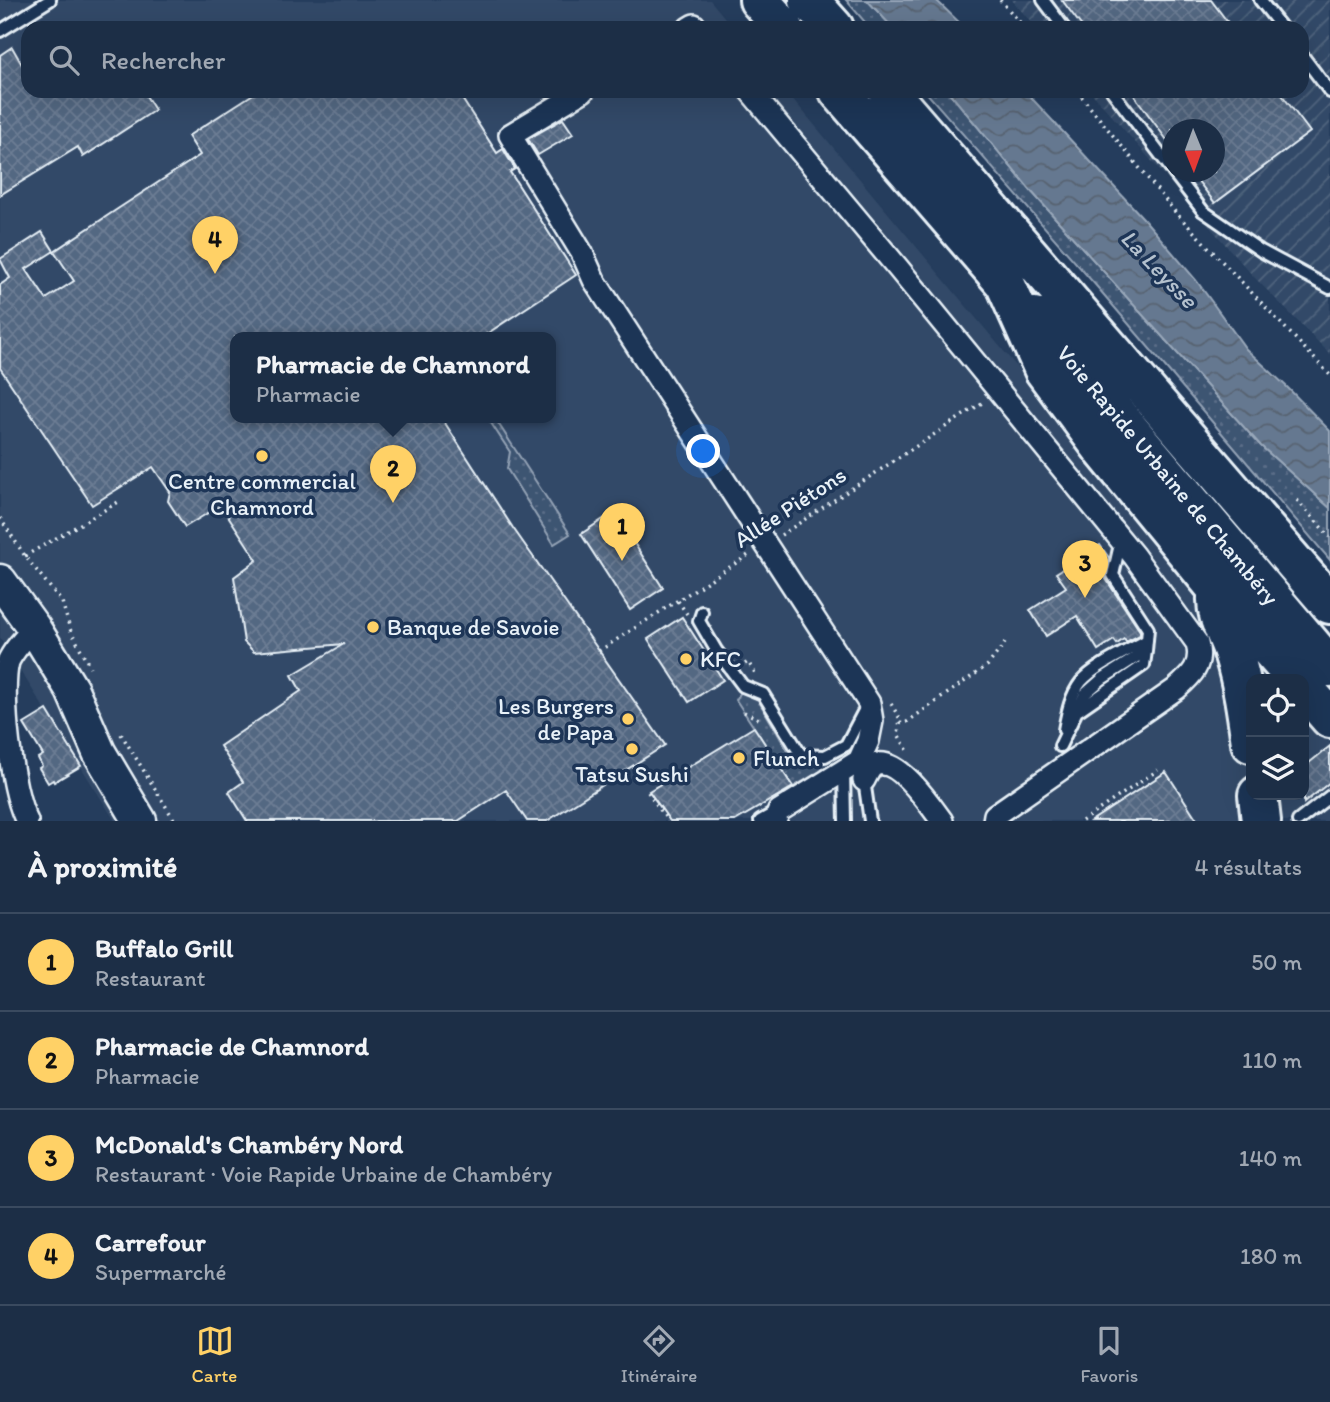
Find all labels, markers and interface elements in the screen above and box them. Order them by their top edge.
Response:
search box [21,21,1309,98]
icon: search [45,41,83,79]
text: Rechercher [101,44,225,76]
north arrow [1162,119,1225,182]
pin: 4 [192,216,238,274]
water label: La Leysse [1115,223,1205,315]
popup [230,332,556,423]
street label: Voie Rapide Urbaine de Chambéry [1051,339,1285,611]
text: Pharmacie de Chamnord [256,348,530,380]
text: Pharmacie [256,380,361,408]
your location [686,434,720,468]
pin: 2 [370,445,416,503]
marker: Centre commercial Chamnord [254,448,270,464]
street label: Allée Piétons [729,460,851,554]
place label: Centre commercial Chamnord [168,467,356,521]
pin: 1 [599,503,645,561]
pin: 3 [1062,540,1108,598]
place label: Banque de Savoie [387,613,559,641]
marker: Banque de Savoie [365,619,381,635]
place label: KFC [700,645,741,673]
marker: KFC [678,651,694,667]
map controls [1246,674,1309,800]
button: locate [1246,674,1309,737]
place label: Les Burgers de Papa [498,692,614,746]
marker: Les Burgers de Papa [620,711,636,727]
button: layers [1246,737,1309,800]
marker: Tatsu Sushi [624,741,640,757]
place label: Flunch [753,744,820,772]
marker: Flunch [731,750,747,766]
place label: Tatsu Sushi [575,760,689,788]
text: À proximité [28,848,177,885]
text: 4 résultats [1195,853,1302,881]
text: Buffalo Grill [95,932,233,964]
text: 1 [46,948,56,976]
text: 50 m [1251,948,1302,976]
text: Restaurant [95,964,205,992]
text: Pharmacie de Chamnord [95,1030,369,1062]
text: 2 [45,1046,57,1074]
text: 110 m [1242,1046,1302,1074]
text: Pharmacie [95,1062,199,1090]
text: McDonald's Chambéry Nord [95,1128,403,1160]
text: 3 [45,1144,57,1172]
text: 140 m [1239,1144,1302,1172]
text: Restaurant · Voie Rapide Urbaine de Chambéry [95,1160,552,1188]
text: Carrefour [95,1226,206,1258]
text: 4 [44,1242,58,1270]
text: 180 m [1240,1242,1302,1270]
text: Supermarché [95,1258,227,1286]
tab: Carte [192,1322,237,1387]
tab: Itinéraire [621,1322,697,1387]
tab: Favoris [1080,1322,1138,1387]

